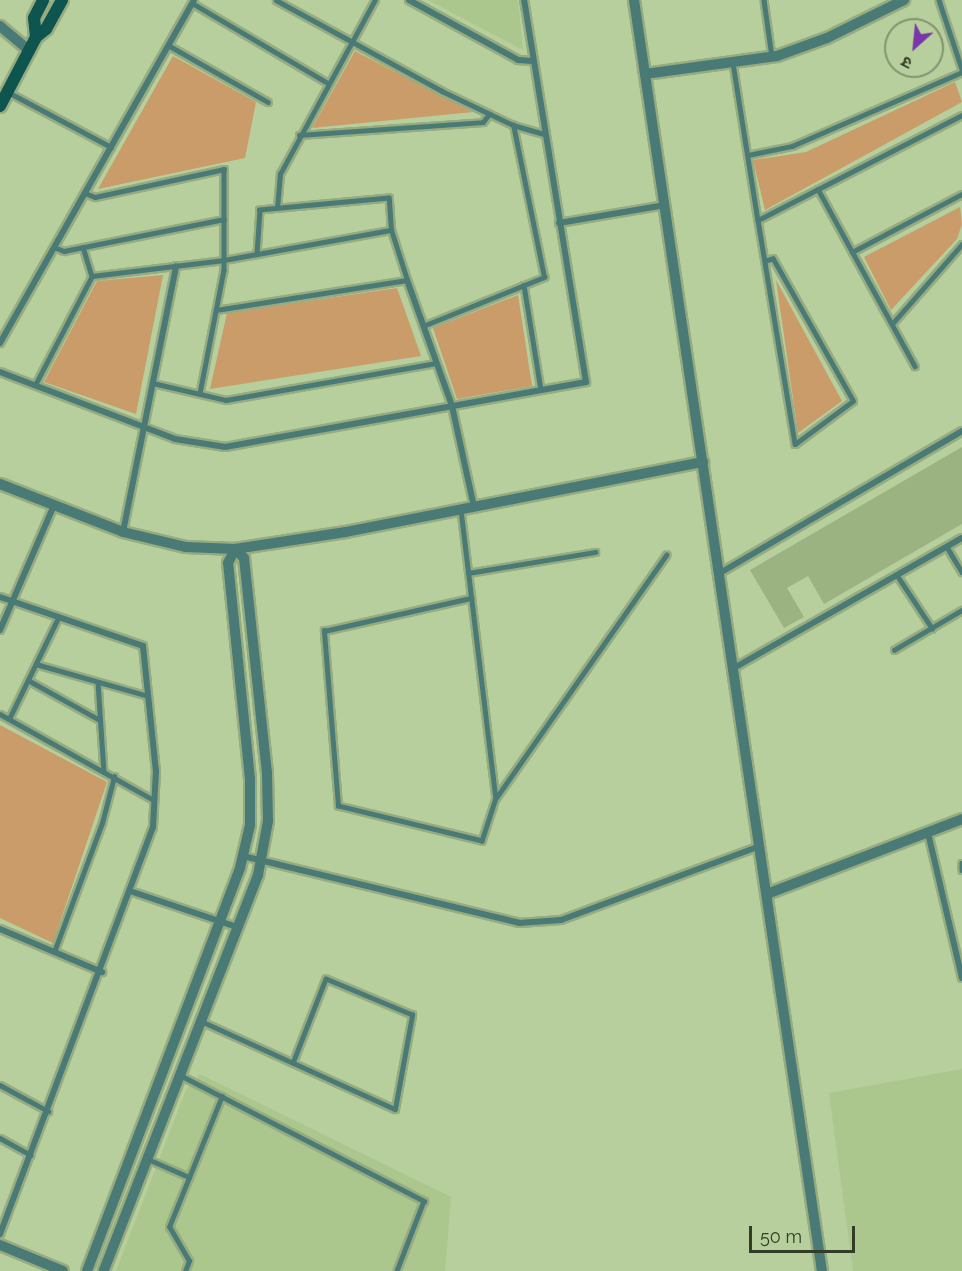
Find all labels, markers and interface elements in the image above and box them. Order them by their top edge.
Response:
north arrow [884,18,944,78]
text: उ [898,52,915,73]
scale bar [752,1214,858,1252]
text: 50 m [760,1226,802,1247]

